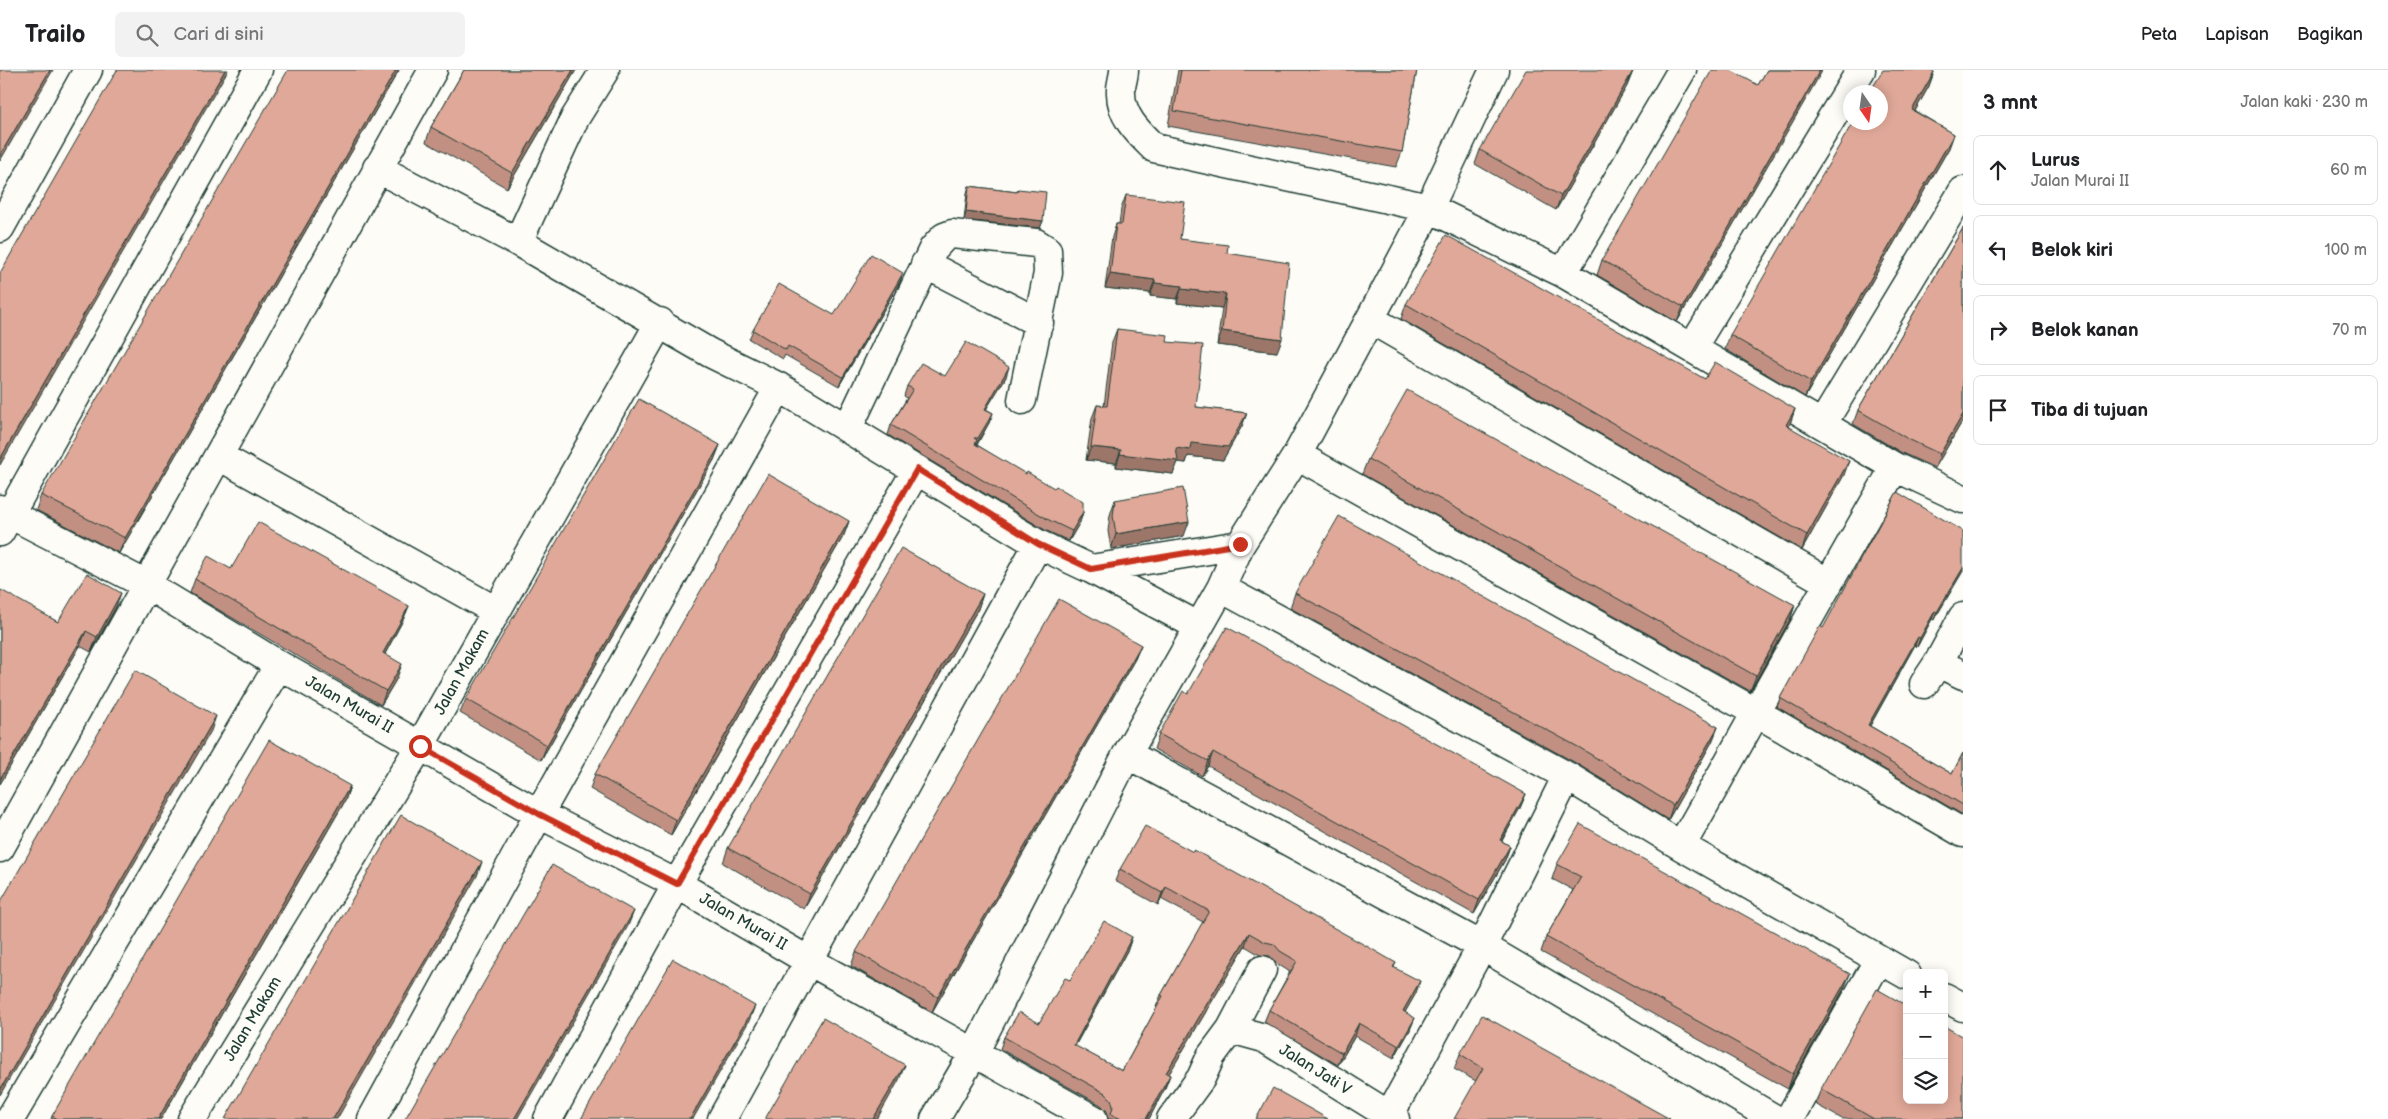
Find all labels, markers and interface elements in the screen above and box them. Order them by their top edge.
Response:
search box [115,12,465,57]
text: Trailo [25,20,85,49]
icon: search [133,21,161,49]
text: Cari di sini [173,23,264,46]
text: Peta [2141,24,2177,45]
text: Lapisan [2205,24,2269,45]
text: Bagikan [2297,24,2363,45]
north arrow [1843,85,1888,130]
text: 3 mnt [1983,90,2038,115]
text: Jalan kaki · 230 m [2240,93,2368,112]
text: Lurus [2031,149,2080,172]
icon: ahead [1984,156,2012,184]
text: 60 m [2330,161,2367,180]
text: Jalan Murai II [2031,172,2129,191]
icon: left [1984,236,2012,264]
text: Belok kiri [2031,239,2113,262]
text: 100 m [2324,241,2367,260]
icon: right [1984,316,2012,344]
text: Belok kanan [2031,319,2139,342]
text: 70 m [2332,321,2367,340]
icon: arrive [1984,396,2012,424]
text: Tiba di tujuan [2031,399,2148,422]
route end [1229,533,1252,556]
street label: Jalan Makam [430,626,494,718]
street label: Jalan Murai II [302,672,396,738]
route start [409,735,432,758]
street label: Jalan Murai II [696,889,790,955]
map controls [1903,969,1948,1104]
button: + [1903,969,1948,1014]
street label: Jalan Makam [220,973,286,1065]
button: − [1903,1014,1948,1059]
street label: Jalan Jati V [1275,1040,1355,1100]
button: layers [1903,1059,1948,1104]

